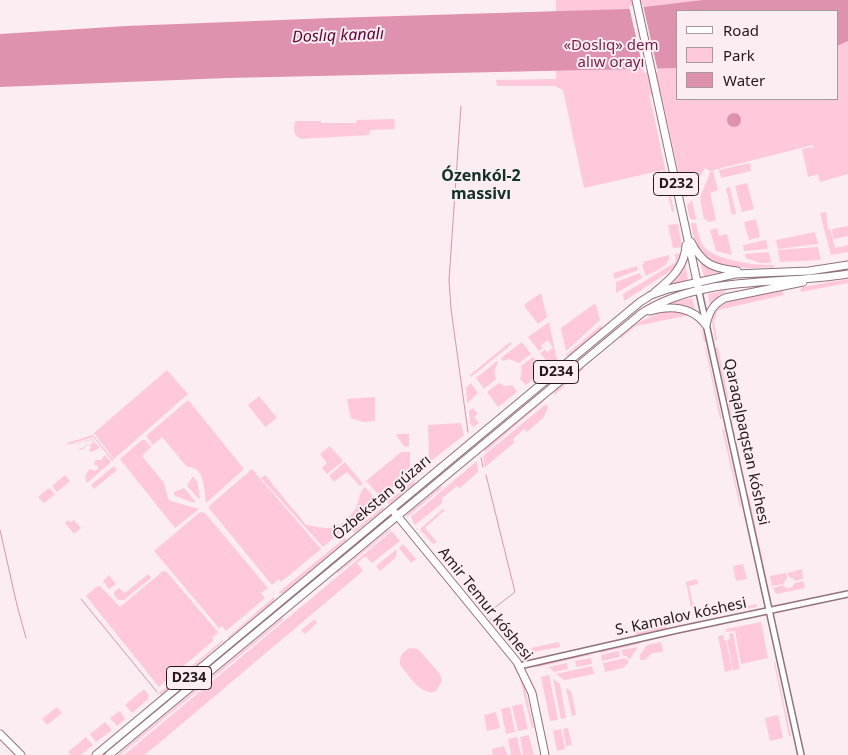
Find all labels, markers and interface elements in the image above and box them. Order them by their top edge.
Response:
legend [676,10,838,100]
text: Road [723,20,759,40]
water label: Doslıq kanalı [292,25,384,47]
park label: «Doslıq» dem alıw orayı [563,37,659,72]
text: Park [723,45,755,65]
text: Water [723,70,765,90]
district label: Ózenkól-2 massivı [441,166,521,204]
road number: D232 [654,172,698,195]
street label: Qaraqalpaqstan kóshesi [720,357,772,527]
road number: D234 [534,361,578,384]
street label: Ózbekstan gúzarı [329,452,435,544]
street label: Amir Temur kóshesi [434,544,536,664]
street label: S. Kamalov kóshesi [614,594,748,640]
road number: D234 [166,666,212,690]

